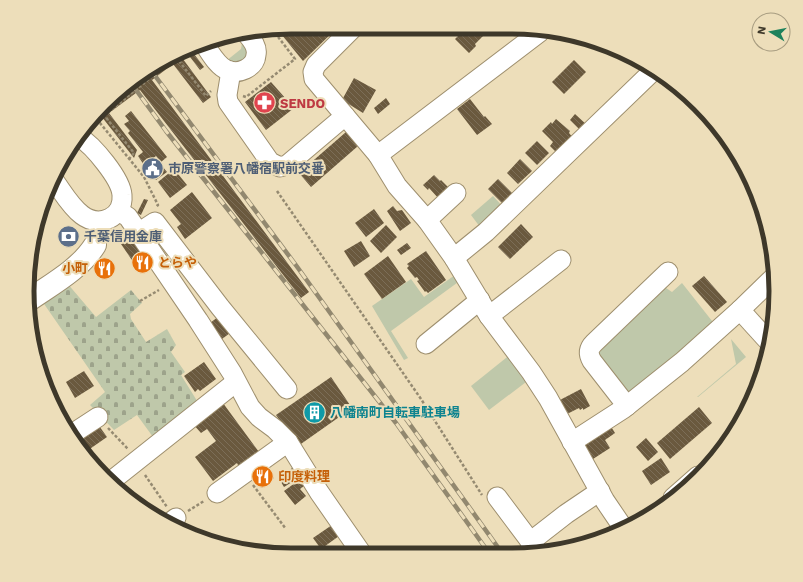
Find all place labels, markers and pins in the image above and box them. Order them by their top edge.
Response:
pharmacy icon: SENDO [251,90,277,116]
place label: SENDO [280,96,325,111]
public building icon: 市原警察署八幡宿駅前交番 [139,155,165,181]
place label: 市原警察署八幡宿駅前交番 [168,161,324,176]
bank icon: 千葉信用金庫 [55,223,81,249]
place label: 千葉信用金庫 [84,229,162,244]
restaurant icon: とらや [130,249,156,275]
restaurant icon: 小町 [91,255,117,281]
place label: とらや [158,255,197,270]
place label: 小町 [62,261,88,276]
building icon: 八幡南町自転車駐車場 [301,399,327,425]
place label: 八幡南町自転車駐車場 [330,405,460,420]
restaurant icon: 印度料理 [250,463,276,489]
place label: 印度料理 [278,469,330,484]

